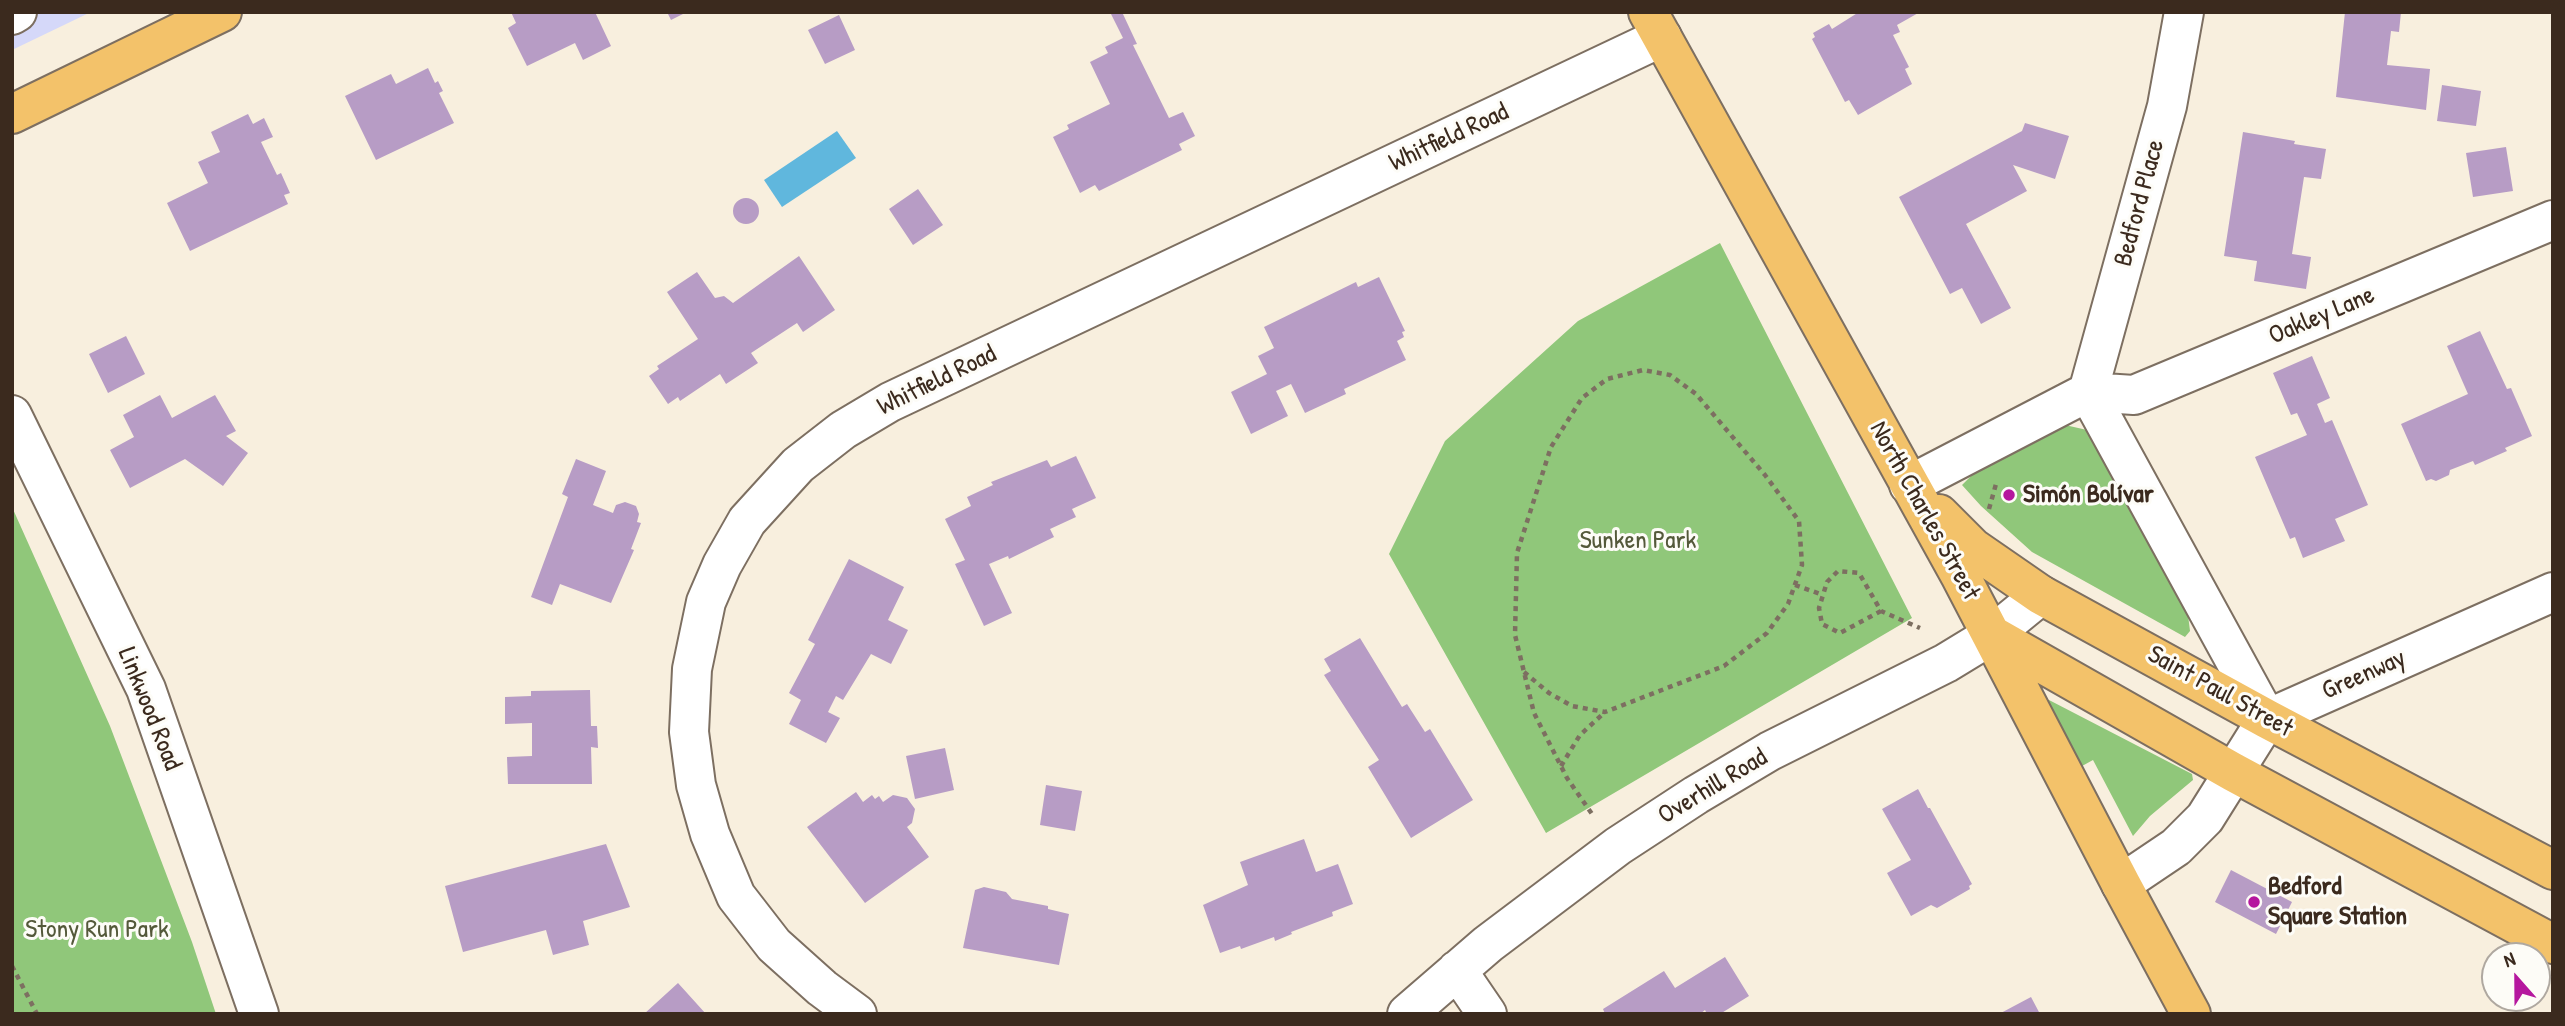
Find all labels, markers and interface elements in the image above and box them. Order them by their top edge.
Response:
street label: Whitfield Road [1384,97,1514,179]
street label: Bedford Place [2108,136,2172,270]
street label: Oakley Lane [2265,280,2379,352]
street label: Whitfield Road [873,339,1001,423]
street label: North Charles Street [1862,416,1986,606]
place label: Simón Bolívar [2023,479,2154,511]
marker: Simón Bolívar [2001,487,2017,503]
park label: Sunken Park [1580,525,1696,557]
street label: Saint Paul Street [2142,639,2298,745]
street label: Linkwood Road [110,643,188,775]
street label: Greenway [2317,643,2411,707]
street label: Overhill Road [1653,742,1773,832]
place label: Bedford Square Station [2268,871,2407,932]
marker: Bedford Square Station [2246,894,2262,910]
park label: Stony Run Park [25,914,169,946]
north arrow [2481,942,2551,1012]
text: N [2500,945,2519,973]

